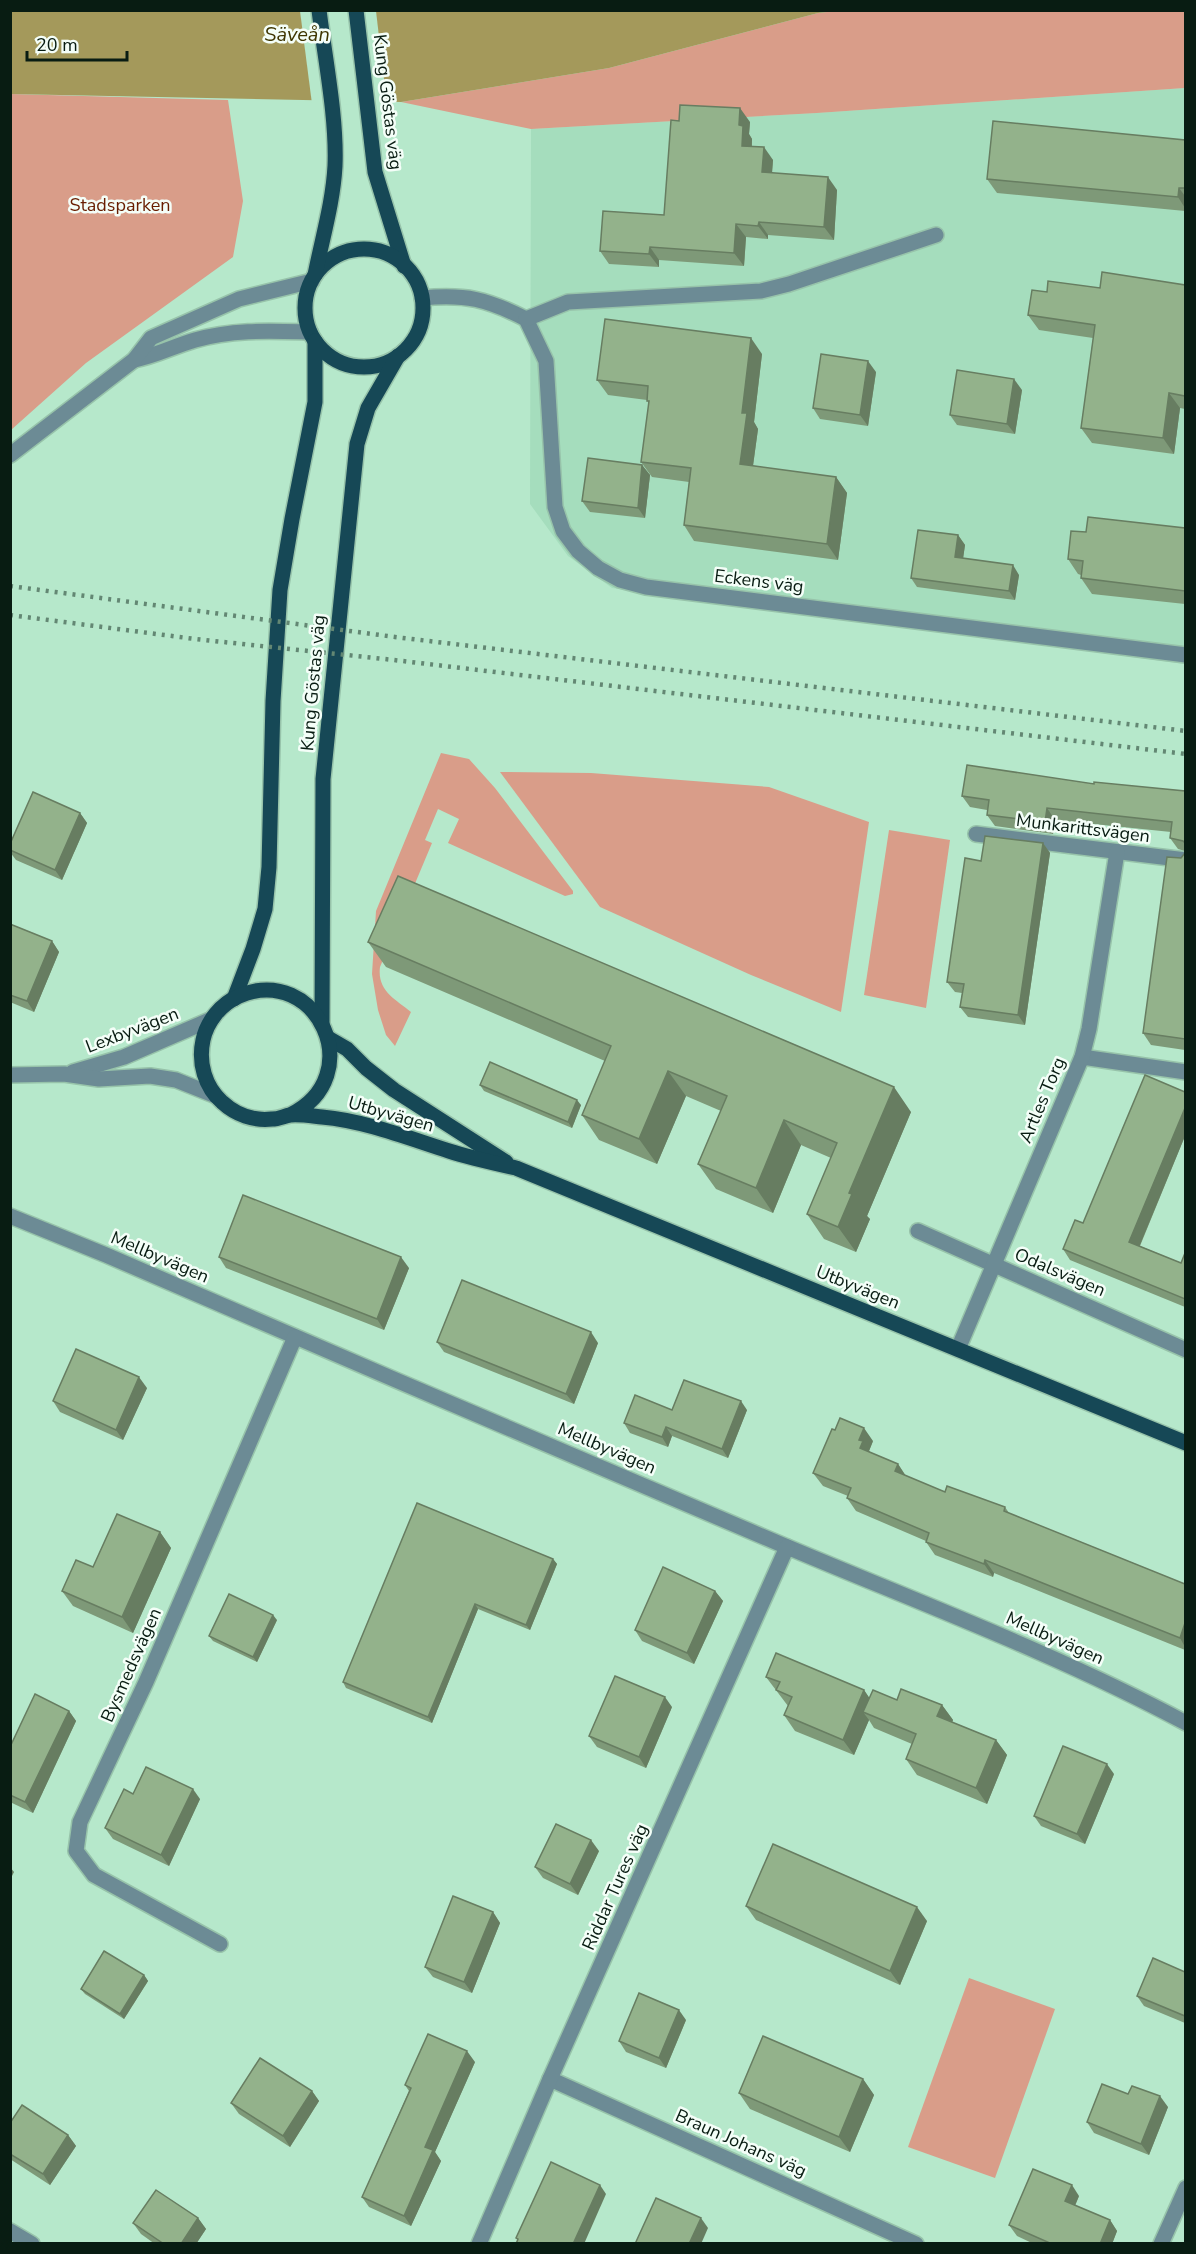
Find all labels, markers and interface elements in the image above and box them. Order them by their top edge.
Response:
water label: Säveån [264,21,330,48]
scale bar [27,24,128,62]
text: 20 m [36,33,78,57]
street label: Kung Göstas väg [368,33,408,171]
park label: Stadsparken [69,193,171,217]
street label: Eckens väg [713,564,805,598]
street label: Kung Göstas väg [295,614,331,752]
street label: Munkarittsvägen [1015,808,1151,848]
street label: Lexbyvägen [82,1001,182,1059]
street label: Artles Torg [1013,1054,1071,1146]
street label: Utbyvägen [345,1090,437,1138]
street label: Mellbyvägen [107,1226,213,1288]
street label: Odalsvägen [1011,1242,1109,1302]
street label: Utbyvägen [813,1259,903,1315]
street label: Mellbyvägen [554,1417,660,1479]
street label: Bysmedsvägen [95,1604,167,1726]
street label: Mellbyvägen [1002,1606,1108,1670]
street label: Riddar Tures väg [576,1820,654,1954]
street label: Braun Johans väg [672,2103,810,2183]

